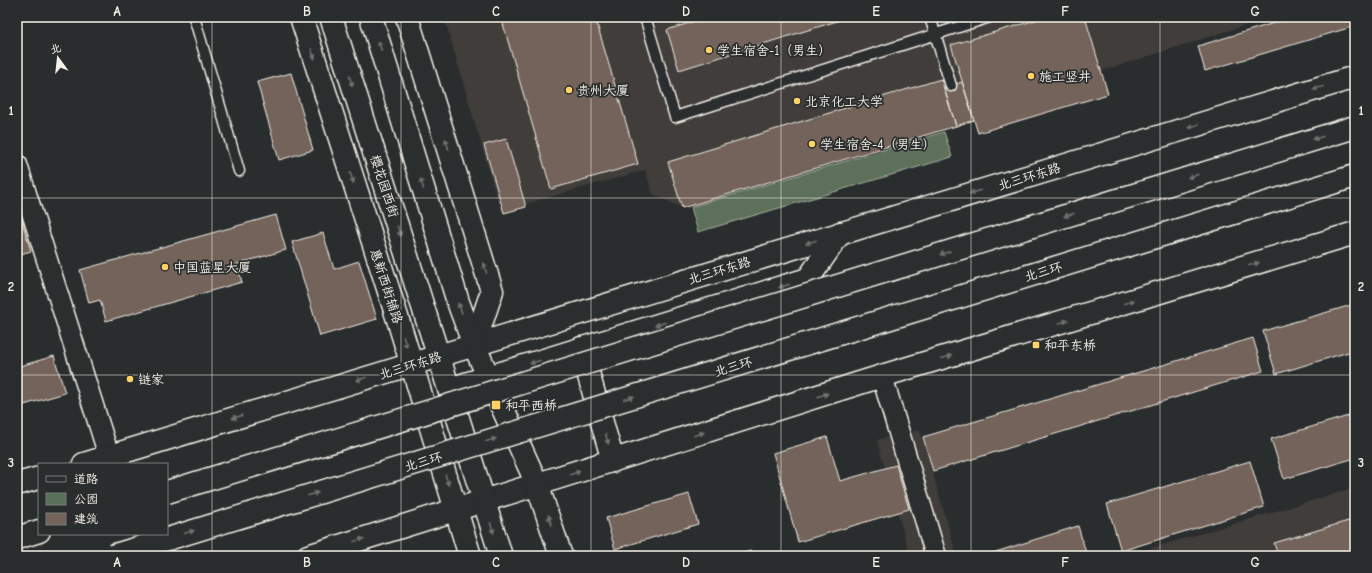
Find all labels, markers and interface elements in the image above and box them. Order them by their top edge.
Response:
text: A [113,4,121,19]
text: B [303,4,311,19]
text: C [492,4,500,19]
text: D [682,4,690,19]
text: E [872,4,880,19]
text: F [1061,4,1069,19]
text: G [1250,4,1260,19]
north arrow [38,38,78,78]
one-way arrow [377,40,383,52]
text: 北 [49,41,63,57]
place label: 学生宿舍-1（男生） [717,43,831,58]
marker: 学生宿舍-1（男生） [704,45,714,55]
one-way arrow [310,48,316,60]
place label: 施工竖井 [1039,69,1091,84]
marker: 施工竖井 [1026,71,1036,81]
one-way arrow [348,75,354,87]
place label: 贵州大厦 [577,83,629,98]
marker: 贵州大厦 [564,85,574,95]
one-way arrow [1311,85,1323,91]
place label: 北京化工大学 [805,94,883,109]
marker: 北京化工大学 [792,96,802,106]
text: 1 [8,103,14,118]
text: 1 [1358,103,1364,118]
one-way arrow [1187,123,1199,129]
one-way arrow [1311,135,1323,141]
one-way arrow [444,137,450,149]
place label: 学生宿舍-4（男生） [820,137,936,152]
marker: 学生宿舍-4（男生） [807,139,817,149]
street label: 樱花园西街 [367,153,402,219]
street label: 北三环东路 [996,160,1062,193]
one-way arrow [350,172,356,184]
one-way arrow [1187,174,1199,180]
one-way arrow [419,178,425,190]
one-way arrow [969,189,981,195]
one-way arrow [1063,212,1075,218]
one-way arrow [396,226,402,238]
one-way arrow [804,239,816,245]
street label: 惠新西街辅路 [367,247,406,326]
one-way arrow [939,250,951,256]
street label: 北三环东路 [686,254,752,287]
street label: 北三环 [1022,259,1064,284]
place label: 中国蓝星大厦 [173,260,251,275]
one-way arrow [1248,261,1260,267]
marker: 中国蓝星大厦 [160,262,170,272]
one-way arrow [482,262,488,274]
text: 2 [8,279,14,294]
text: 2 [1358,279,1364,294]
one-way arrow [778,283,790,289]
one-way arrow [1123,298,1135,304]
one-way arrow [457,302,463,314]
one-way arrow [1057,319,1069,325]
one-way arrow [653,321,665,327]
one-way arrow [402,336,408,348]
place label: 和平东桥 [1044,338,1096,353]
marker: 和平东桥 [1031,340,1041,350]
street label: 北三环东路 [377,349,443,382]
street label: 北三环 [712,354,754,379]
one-way arrow [941,354,953,360]
one-way arrow [529,359,541,365]
place label: 链家 [138,372,164,387]
marker: 链家 [125,374,135,384]
one-way arrow [355,376,367,382]
one-way arrow [817,392,829,398]
one-way arrow [623,395,635,401]
place label: 和平西桥 [505,398,557,413]
marker: 和平西桥 [490,399,502,411]
one-way arrow [230,414,242,420]
one-way arrow [693,431,705,437]
one-way arrow [604,434,610,446]
one-way arrow [486,437,498,443]
street label: 北三环 [402,449,444,474]
text: 3 [8,455,14,470]
text: 3 [1358,455,1364,470]
legend [38,463,168,535]
one-way arrow [569,470,581,476]
text: 道路 [74,472,98,486]
one-way arrow [444,474,450,486]
one-way arrow [308,491,320,497]
text: 公园 [74,492,98,506]
text: 建筑 [74,512,98,526]
one-way arrow [546,513,552,525]
one-way arrow [489,523,495,535]
one-way arrow [183,529,195,535]
one-way arrow [353,537,365,543]
text: A [113,555,121,570]
text: B [303,555,311,570]
text: C [492,555,500,570]
text: D [682,555,690,570]
text: E [872,555,880,570]
text: F [1061,555,1069,570]
text: G [1250,555,1260,570]

